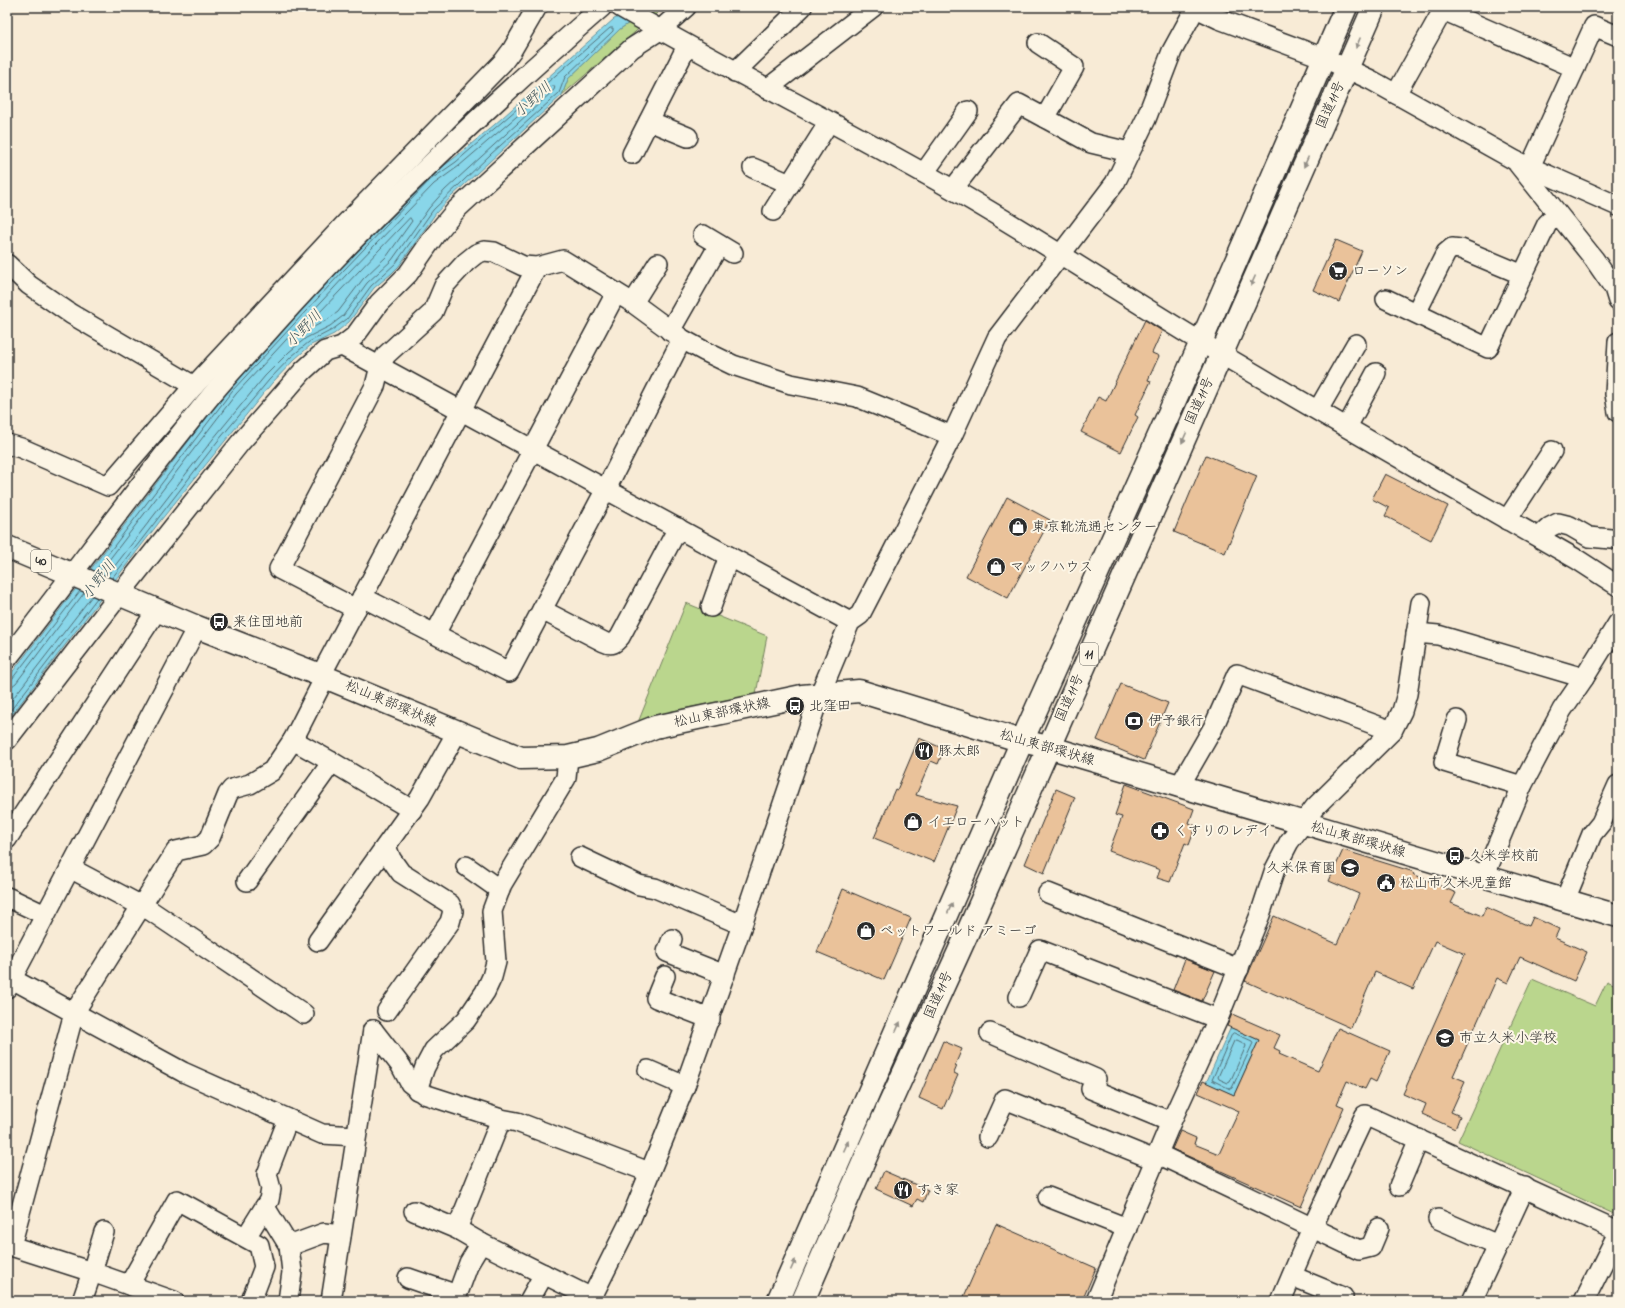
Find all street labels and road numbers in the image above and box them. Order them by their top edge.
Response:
street label: 国道11号 [1311,77,1351,133]
street label: 国道11号 [1180,373,1220,429]
road number: 40 [31,550,51,572]
road number: 11 [1080,643,1098,665]
street label: 国道11号 [1050,670,1090,726]
street label: 松山東部環状線 [342,675,440,733]
street label: 松山東部環状線 [672,693,772,733]
street label: 松山東部環状線 [997,724,1097,772]
street label: 松山東部環状線 [1308,816,1408,864]
street label: 国道11号 [919,967,959,1023]

